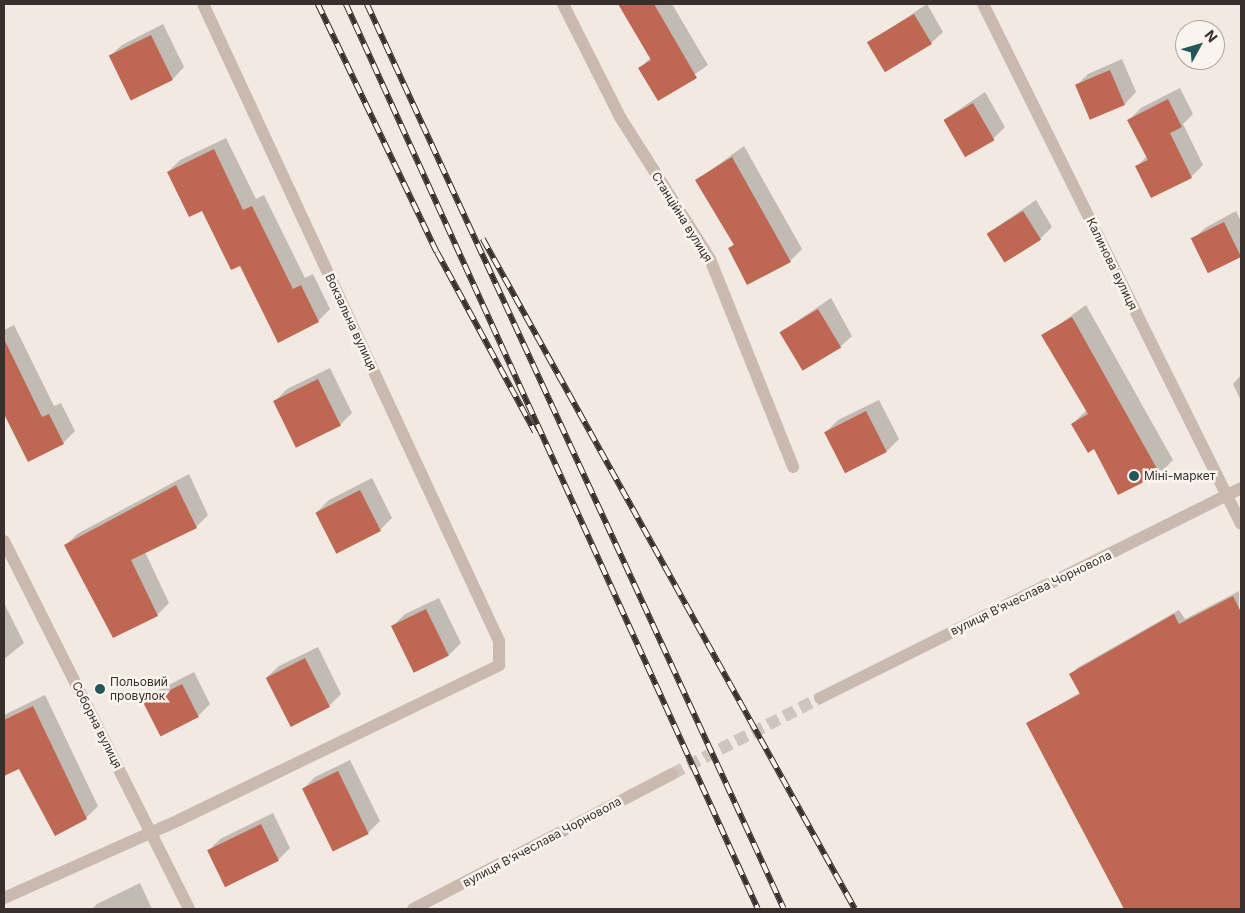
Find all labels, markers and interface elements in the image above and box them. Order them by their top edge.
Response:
north arrow [1175,20,1225,70]
text: N [1201,26,1221,45]
street label: Станційна вулиця [649,169,715,265]
street label: Калинова вулиця [1083,216,1141,312]
street label: Вокзальна вулиця [322,271,380,373]
place label: Міні-маркет [1144,469,1215,483]
marker: Міні-маркет [1128,470,1140,482]
street label: вулиця Вʼячеслава Чорновола [948,548,1114,638]
place label: Польовий провулок [110,675,168,703]
street label: Соборна вулиця [69,679,125,771]
marker: Польовий провулок [94,683,106,695]
street label: вулиця Вʼячеслава Чорновола [460,794,624,890]

